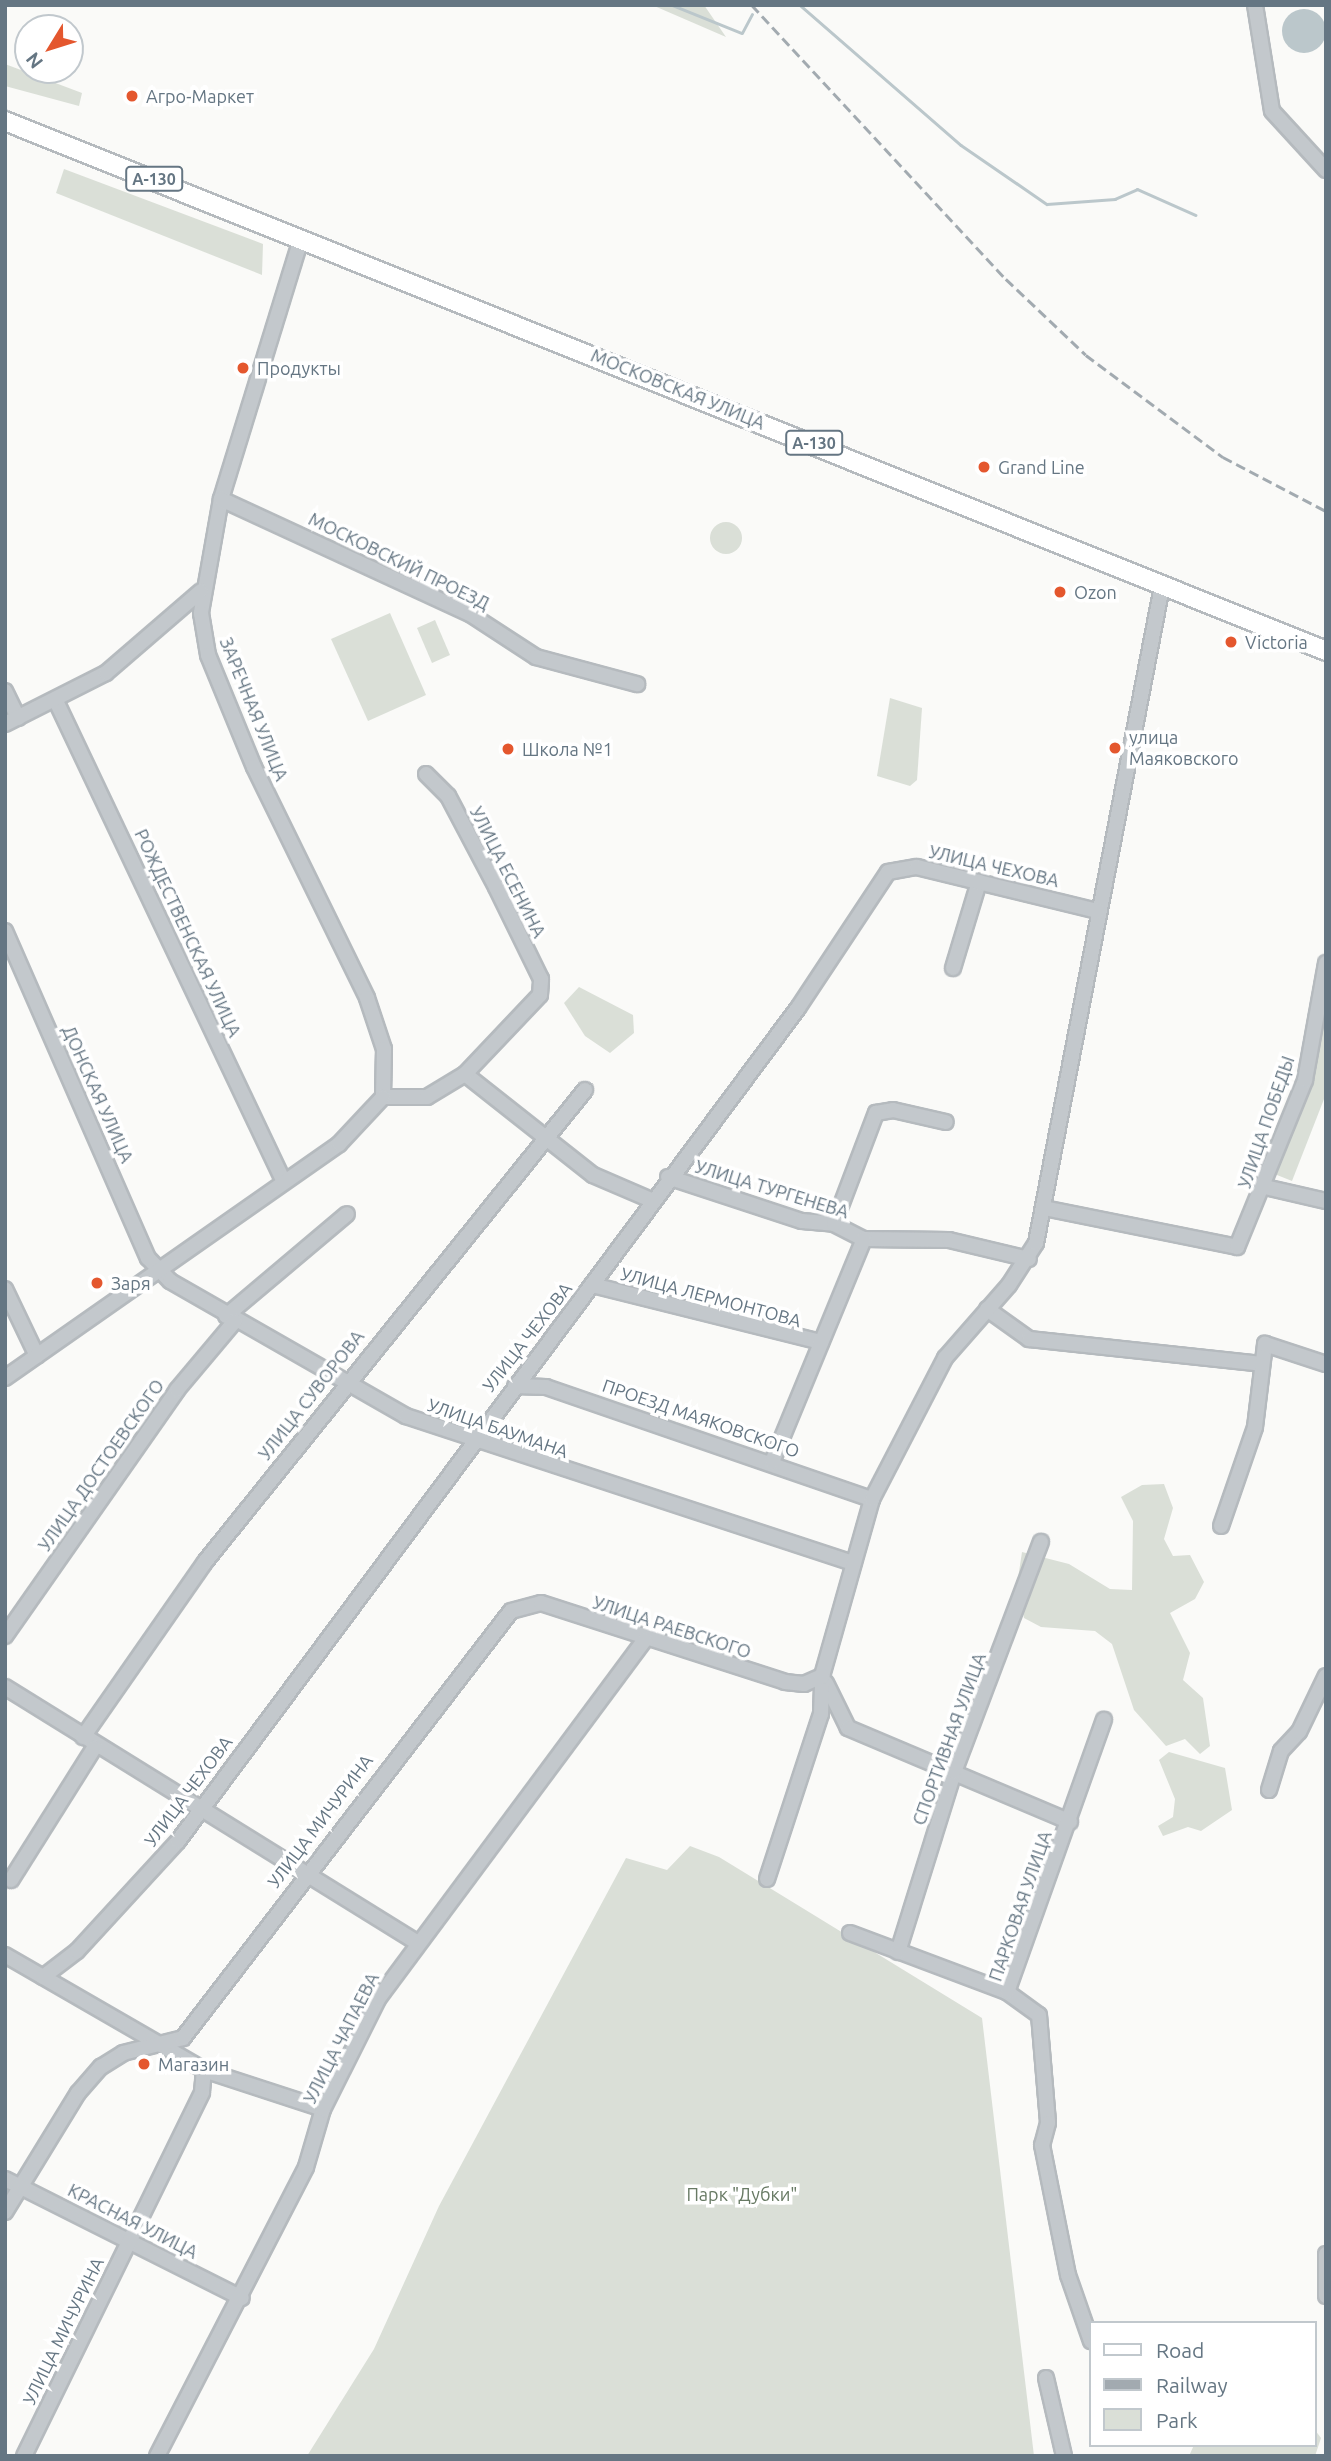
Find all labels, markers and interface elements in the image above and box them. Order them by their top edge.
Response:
north arrow [14,14,84,84]
text: N [21,48,47,73]
place label: Агро-Маркет [146,85,254,107]
marker: Агро-Маркет [124,88,140,104]
road number: А-130 [124,167,184,192]
street label: МОСКОВСКАЯ УЛИЦА [588,344,768,434]
place label: Продукты [257,357,341,379]
marker: Продукты [235,360,251,376]
road number: А-130 [784,430,844,456]
place label: Grand Line [998,456,1085,478]
marker: Grand Line [976,459,992,475]
street label: МОСКОВСКИЙ ПРОЕЗД [305,508,493,614]
place label: Ozon [1074,581,1117,603]
marker: Ozon [1052,584,1068,600]
place label: Victoria [1245,631,1308,653]
street label: ЗАРЕЧНАЯ УЛИЦА [215,634,293,784]
marker: Victoria [1223,634,1239,650]
place label: улица Маяковского [1129,727,1239,770]
place label: Школа №1 [522,738,613,760]
marker: улица Маяковского [1107,740,1123,756]
marker: Школа №1 [500,741,516,757]
street label: УЛИЦА ЕСЕНИНА [466,803,550,941]
street label: РОЖДЕСТВЕНСКАЯ УЛИЦА [130,826,246,1040]
street label: УЛИЦА ЧЕХОВА [927,841,1061,891]
street label: ДОНСКАЯ УЛИЦА [58,1022,138,1166]
street label: УЛИЦА ПОБЕДЫ [1233,1053,1299,1191]
street label: УЛИЦА ТУРГЕНЕВА [693,1155,851,1223]
street label: УЛИЦА ЛЕРМОНТОВА [618,1263,804,1331]
place label: Заря [111,1272,151,1294]
marker: Заря [89,1275,105,1291]
street label: УЛИЦА ЧЕХОВА [478,1278,576,1396]
street label: УЛИЦА СУВОРОВА [254,1326,368,1464]
street label: ПРОЕЗД МАЯКОВСКОГО [600,1374,802,1462]
street label: УЛИЦА ДОСТОЕВСКОГО [33,1375,169,1555]
street label: УЛИЦА БАУМАНА [425,1394,571,1462]
street label: УЛИЦА РАЕВСКОГО [590,1591,754,1663]
street label: СПОРТИВНАЯ УЛИЦА [908,1650,990,1828]
street label: УЛИЦА ЧЕХОВА [139,1732,237,1850]
street label: УЛИЦА МИЧУРИНА [263,1750,377,1892]
street label: ПАРКОВАЯ УЛИЦА [984,1828,1056,1984]
street label: УЛИЦА ЧАПАЕВА [299,1969,383,2107]
place label: Магазин [158,2053,229,2075]
marker: Магазин [136,2056,152,2072]
street label: КРАСНАЯ УЛИЦА [64,2179,202,2263]
park label: Парк "Дубки" [686,2183,798,2205]
street label: УЛИЦА МИЧУРИНА [18,2254,108,2408]
legend [1090,2321,1317,2447]
text: Road [1156,2338,1204,2362]
text: Railway [1156,2373,1228,2397]
text: Park [1156,2408,1198,2432]

